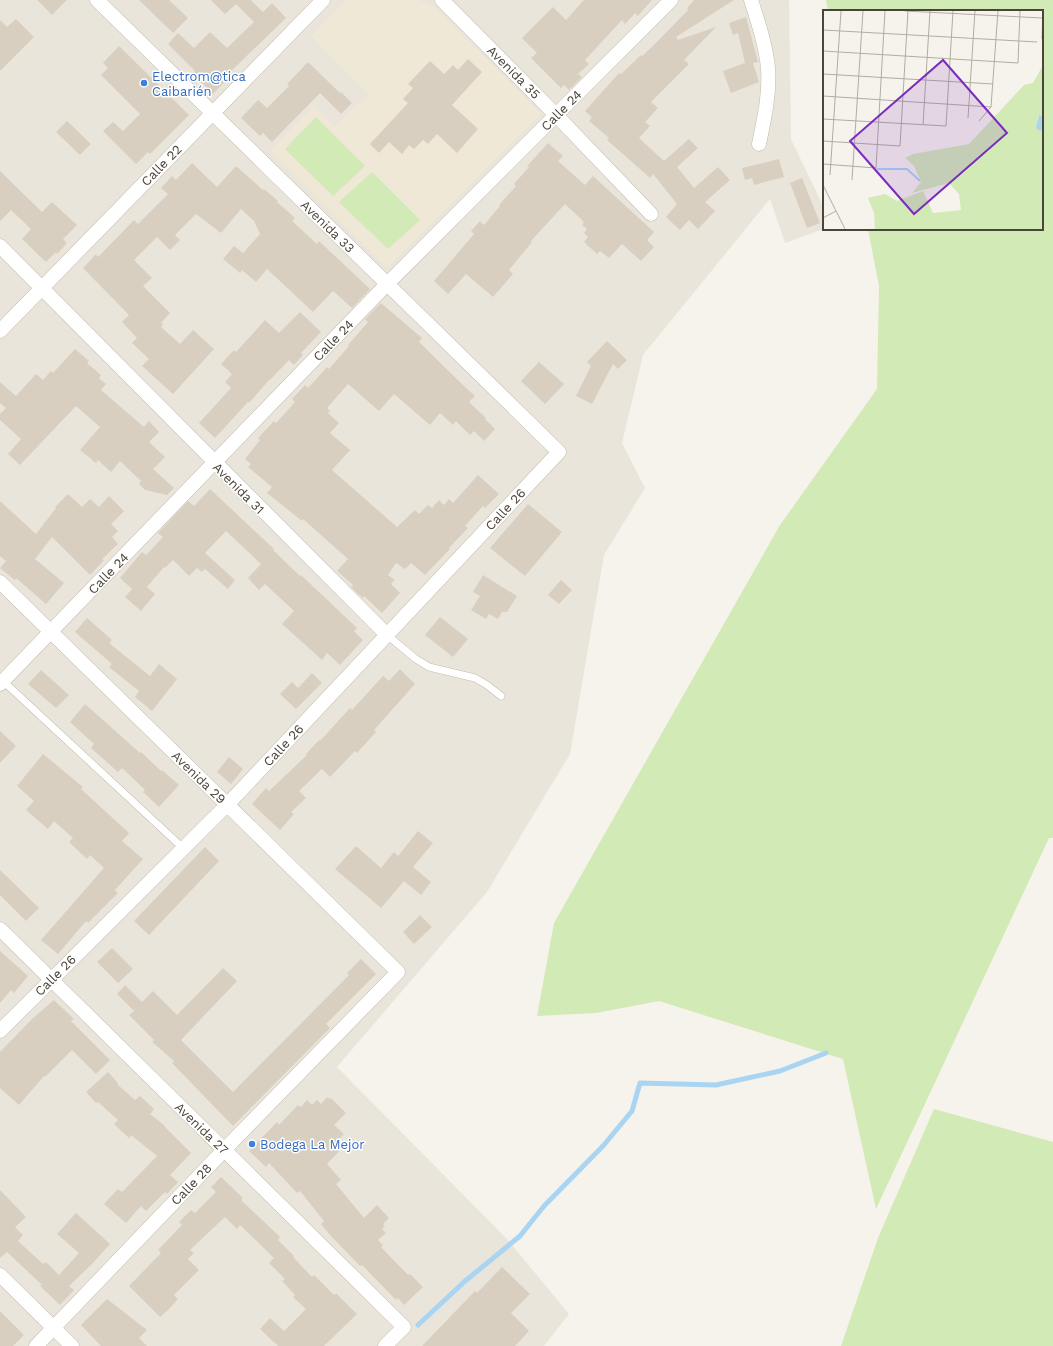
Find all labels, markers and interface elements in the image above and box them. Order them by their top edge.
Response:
inset map [823,10,1043,230]
street label: Avenida 35 [484,43,543,102]
place label: Electrom@tica Caibarién [152,69,246,99]
marker: Electrom@tica Caibarién [139,78,149,88]
street label: Calle 24 [538,87,585,134]
street label: Calle 22 [138,142,185,189]
street label: Avenida 33 [298,197,358,256]
street label: Calle 24 [310,317,357,364]
street label: Avenida 31 [210,460,267,517]
street label: Calle 26 [482,485,529,533]
street label: Calle 24 [85,550,132,597]
street label: Calle 26 [260,721,307,769]
street label: Avenida 29 [169,748,229,807]
street label: Calle 26 [32,952,79,999]
street label: Avenida 27 [172,1099,231,1157]
place label: Bodega La Mejor [260,1137,365,1152]
marker: Bodega La Mejor [247,1139,257,1149]
street label: Calle 28 [168,1161,215,1208]

